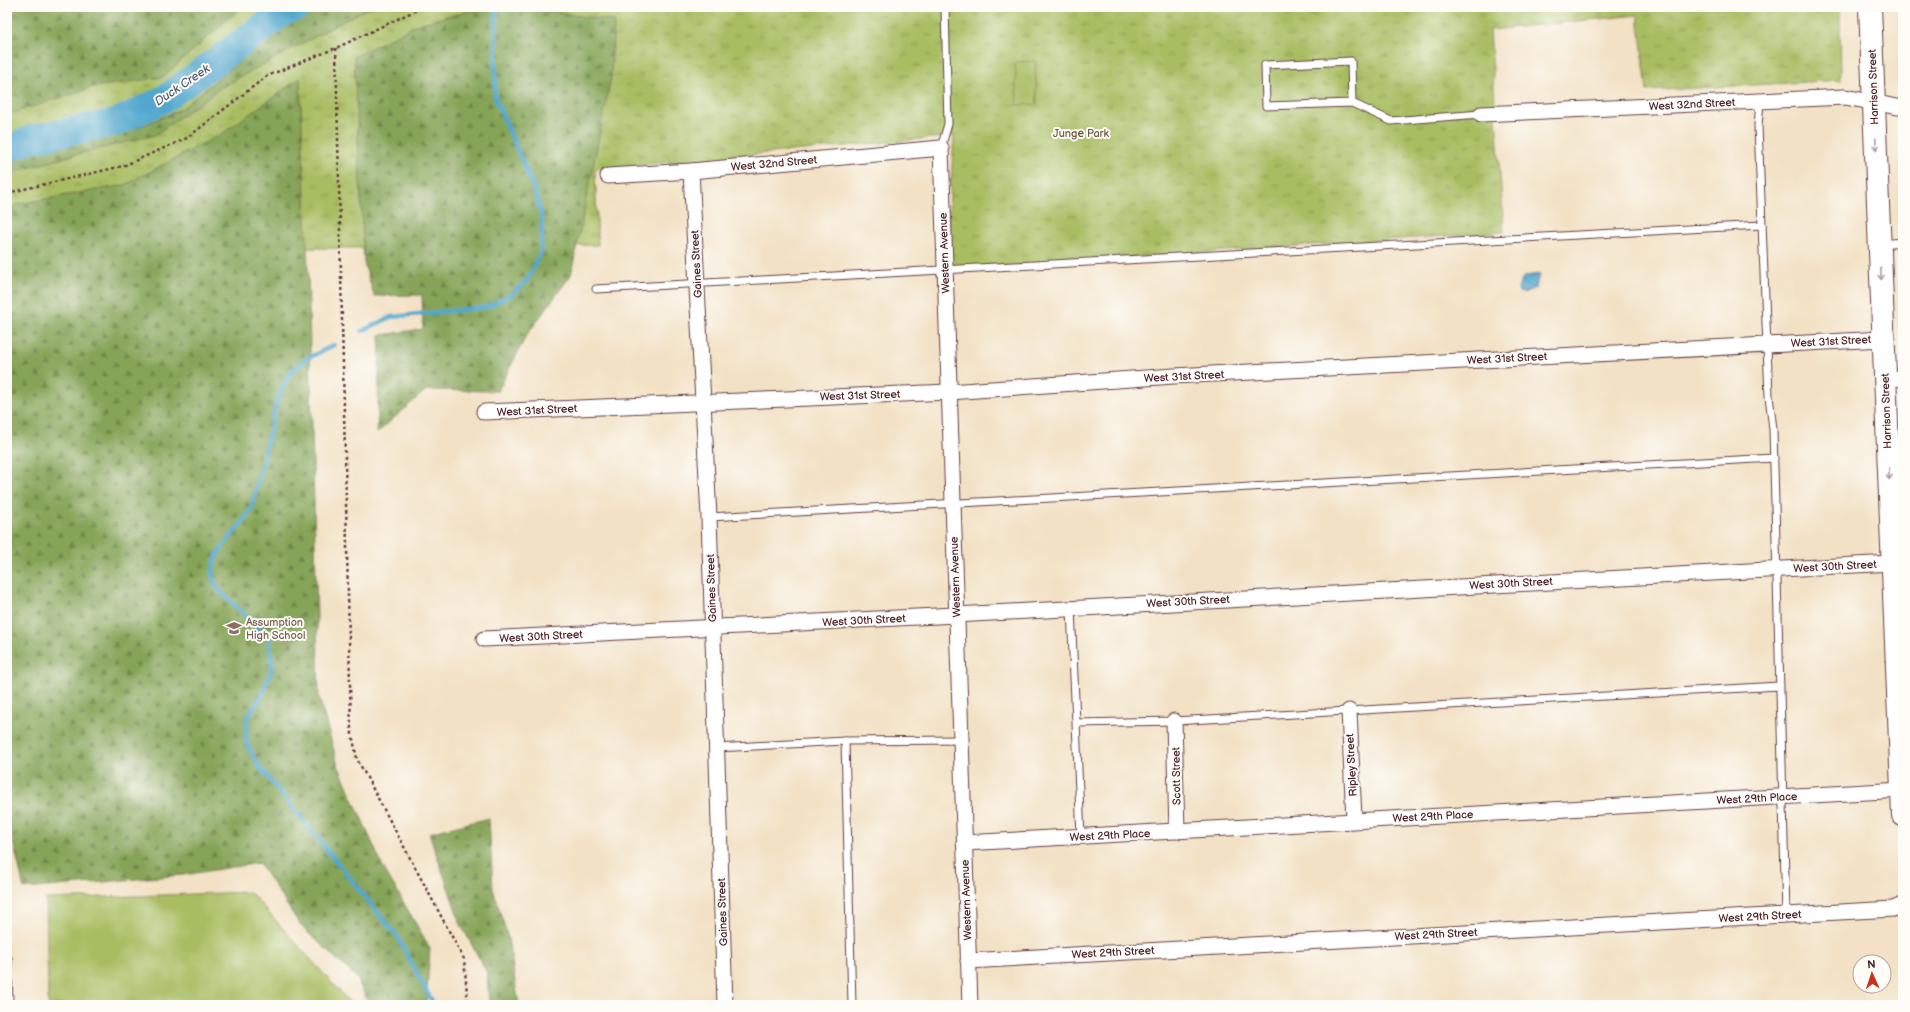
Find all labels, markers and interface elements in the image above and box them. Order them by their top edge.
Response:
street label: Harrison Street [1866,48,1881,125]
water label: Duck Creek [152,61,214,109]
street label: West 32nd Street [1649,96,1736,113]
park label: Junge Park [1053,127,1110,140]
one-way arrow [1872,137,1879,150]
street label: West 32nd Street [730,153,818,174]
street label: Western Avenue [937,212,952,294]
street label: Gaines Street [688,229,705,298]
one-way arrow [1877,267,1884,280]
street label: West 31st Street [1790,333,1872,350]
street label: West 31st Street [1466,350,1548,367]
street label: West 31st Street [1143,368,1225,385]
street label: Harrison Street [1879,372,1894,449]
street label: West 31st Street [820,388,901,403]
street label: West 31st Street [496,402,578,419]
one-way arrow [1885,467,1893,480]
street label: Western Avenue [948,536,963,618]
street label: Gaines Street [704,553,719,622]
street label: West 30th Street [1793,558,1878,575]
street label: West 30th Street [1469,575,1554,592]
street label: West 30th Street [1146,593,1231,610]
street label: West 30th Street [822,612,907,629]
place label: Assumption High School [246,616,305,642]
school or university icon: Assumption High School [225,619,243,637]
street label: West 30th Street [499,628,584,645]
street label: Ripley Street [1343,733,1360,797]
street label: Scott Street [1169,746,1184,805]
street label: West 29th Place [1716,790,1798,807]
street label: West 29th Place [1392,808,1474,825]
street label: West 29th Place [1069,827,1151,844]
street label: Western Avenue [959,859,974,941]
street label: Gaines Street [715,877,730,946]
street label: West 29th Street [1718,908,1802,925]
street label: West 29th Street [1394,926,1478,943]
street label: West 29th Street [1071,944,1155,961]
north arrow [1852,954,1892,994]
text: N [1867,958,1876,971]

